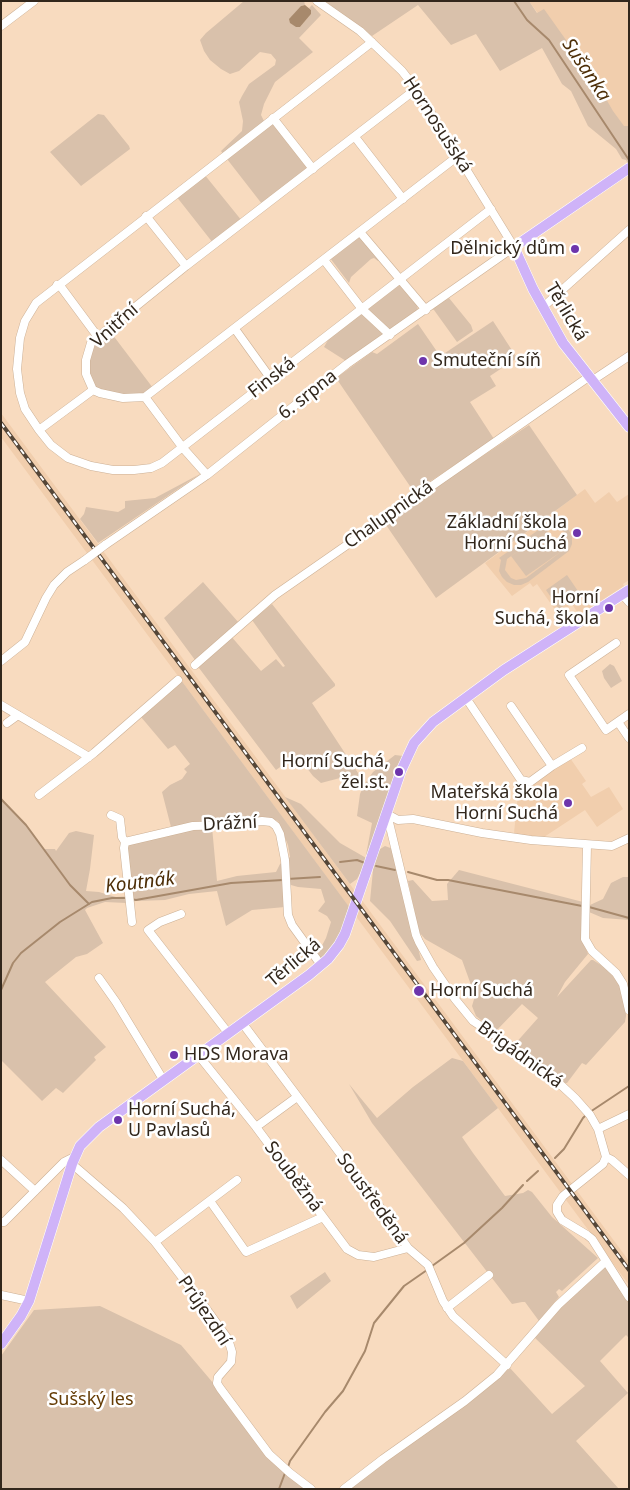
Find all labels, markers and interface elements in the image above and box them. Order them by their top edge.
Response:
water label: Sušanka [557,34,615,106]
street label: Hornosušská [398,73,476,177]
place label: Dělnický dům [450,238,565,260]
marker: Dělnický dům [569,243,581,255]
street label: Těrlická [540,279,592,345]
street label: Vnitřní [87,299,143,353]
place label: Smuteční síň [433,350,541,372]
street label: Finská [244,353,300,403]
marker: Smuteční síň [417,355,429,367]
street label: 6. srpna [275,366,341,424]
street label: Chalupnická [340,476,438,554]
place label: Základní škola Horní Suchá [447,512,567,554]
marker: Základní škola Horní Suchá [571,527,583,539]
place label: Horní Suchá, škola [495,587,599,630]
marker: Horní Suchá, škola [603,602,615,614]
place label: Horní Suchá, žel.st. [281,751,389,794]
marker: Horní Suchá, žel.st. [393,766,405,778]
place label: Mateřská škola Horní Suchá [431,782,558,824]
marker: Mateřská škola Horní Suchá [562,797,574,809]
street label: Drážní [202,812,258,836]
water label: Koutnák [104,867,176,899]
street label: Těrlická [263,934,325,992]
place label: Horní Suchá [430,980,533,1002]
marker: Horní Suchá [412,984,426,998]
street label: Brigádnická [473,1017,567,1093]
place label: HDS Morava [184,1044,289,1066]
marker: HDS Morava [168,1049,180,1061]
place label: Horní Suchá, U Pavlasů [128,1099,236,1142]
marker: Horní Suchá, U Pavlasů [112,1114,124,1126]
street label: Souběžná [260,1138,326,1216]
street label: Soustředěná [332,1149,412,1249]
street label: Průjezdní [173,1272,235,1350]
park label: Sušský les [48,1389,134,1411]

